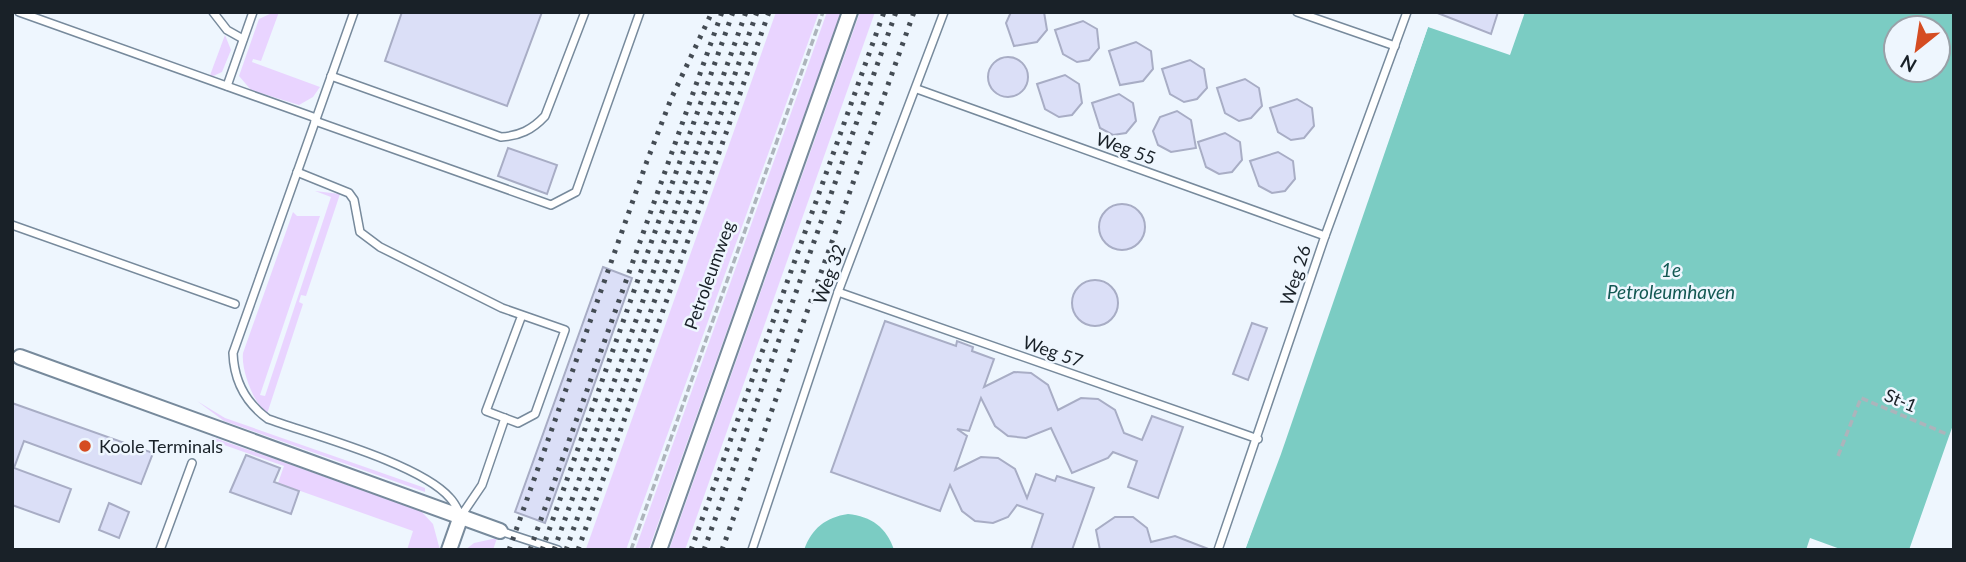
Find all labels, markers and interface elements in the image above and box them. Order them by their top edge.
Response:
north arrow [1882,14,1952,84]
text: N [1896,51,1920,78]
street label: Weg 55 [1093,127,1159,169]
street label: Petroleumweg [679,218,739,332]
street label: Weg 32 [808,241,850,307]
street label: Weg 26 [1275,242,1315,308]
water label: 1e Petroleumhaven [1607,258,1735,303]
street label: Weg 57 [1020,331,1086,371]
street label: St-1 [1882,383,1920,417]
place label: Koole Terminals [99,435,223,457]
marker: Koole Terminals [77,438,93,454]

